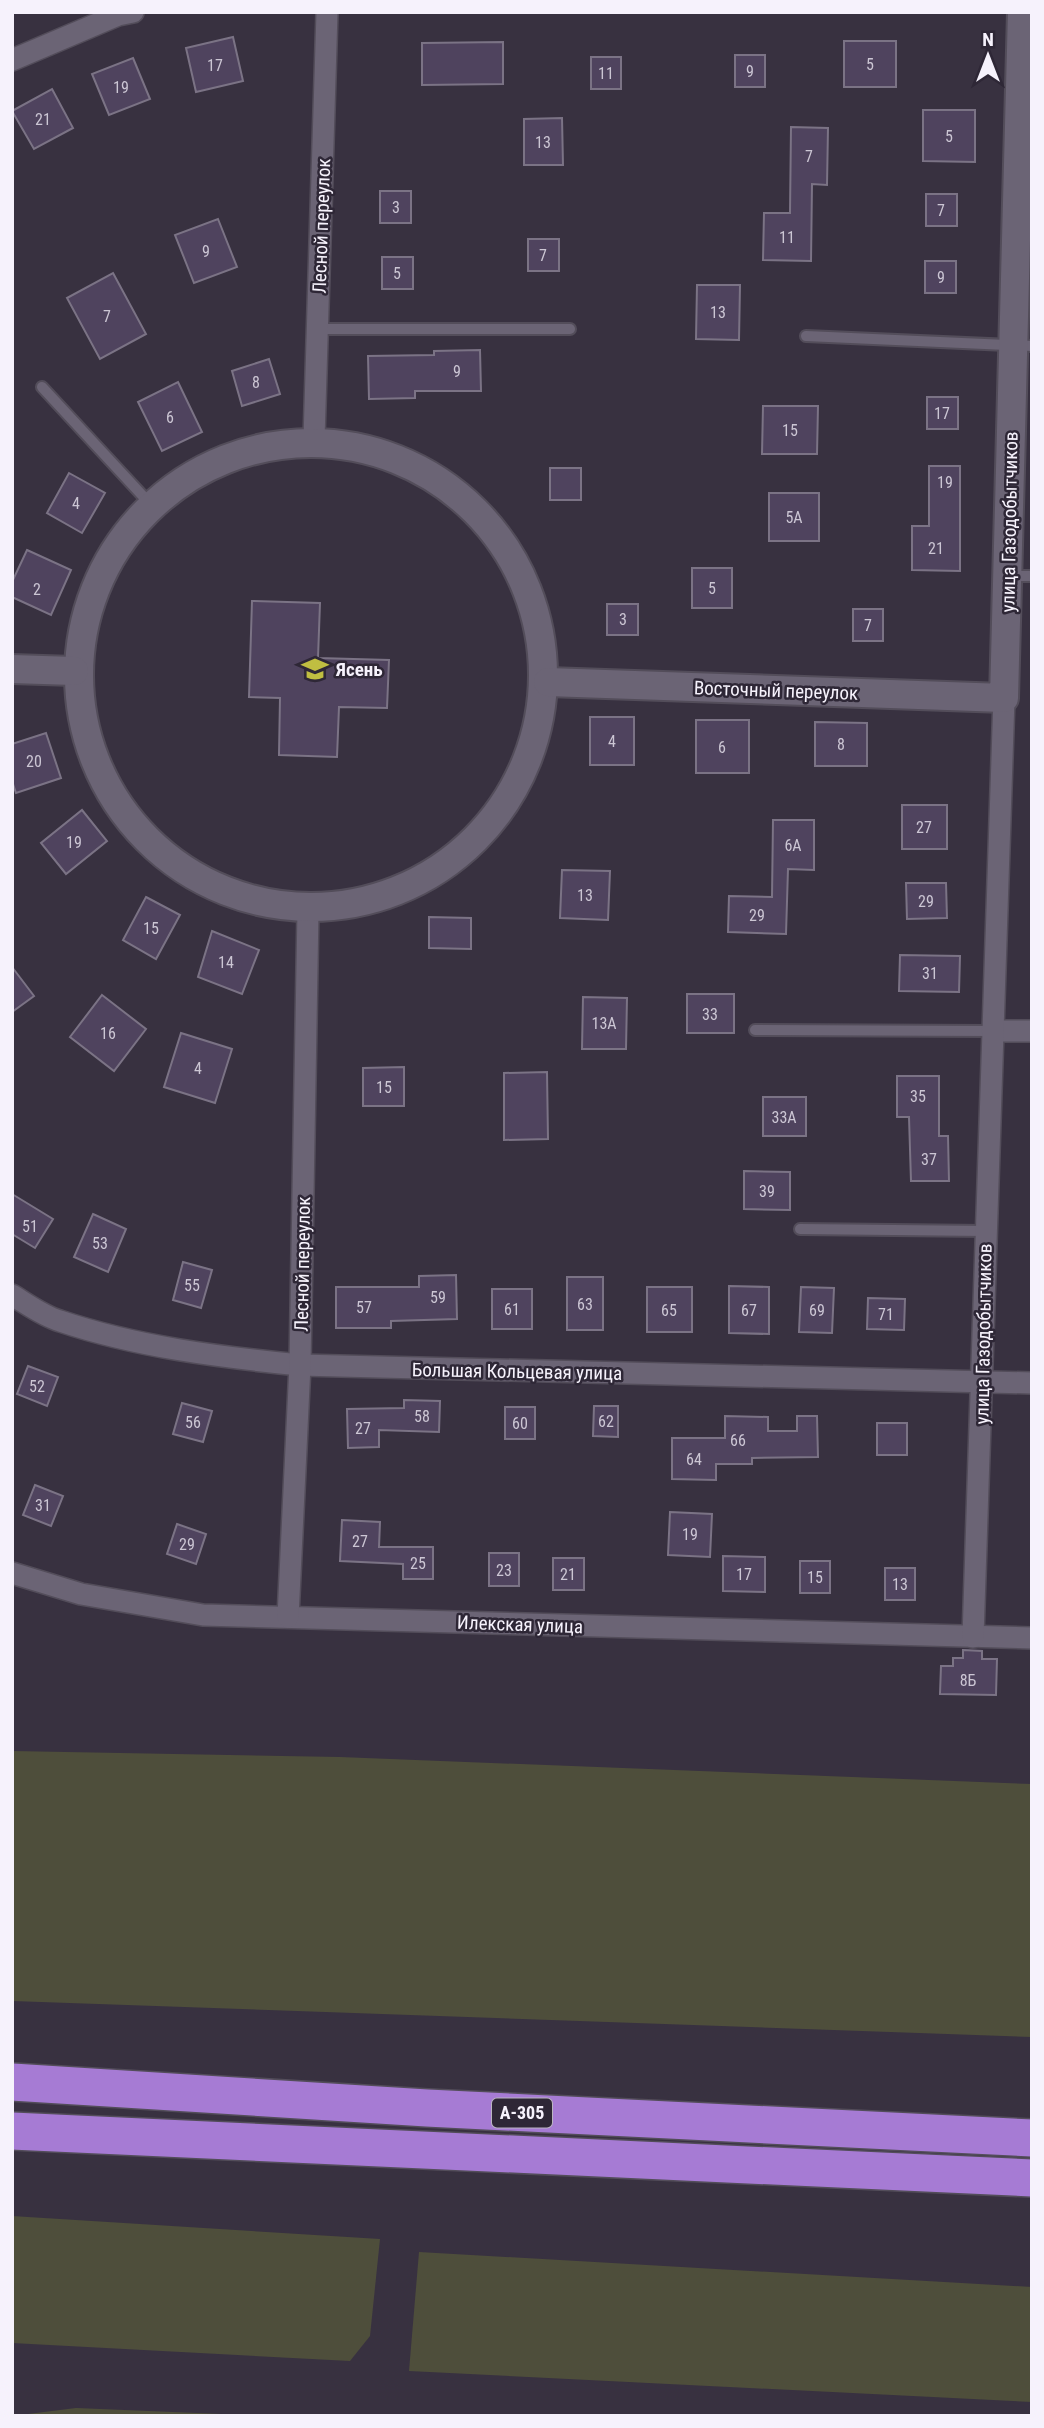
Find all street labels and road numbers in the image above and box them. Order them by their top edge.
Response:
street label: Лесной переулок [308,158,335,294]
street label: улица Газодобытчиков [996,431,1023,613]
street label: Восточный переулок [693,676,858,705]
street label: Лесной переулок [290,1196,315,1332]
street label: улица Газодобытчиков [970,1243,997,1425]
street label: Большая Кольцевая улица [412,1358,622,1385]
street label: Илекская улица [457,1611,583,1638]
road number: А-305 [492,2098,552,2127]

